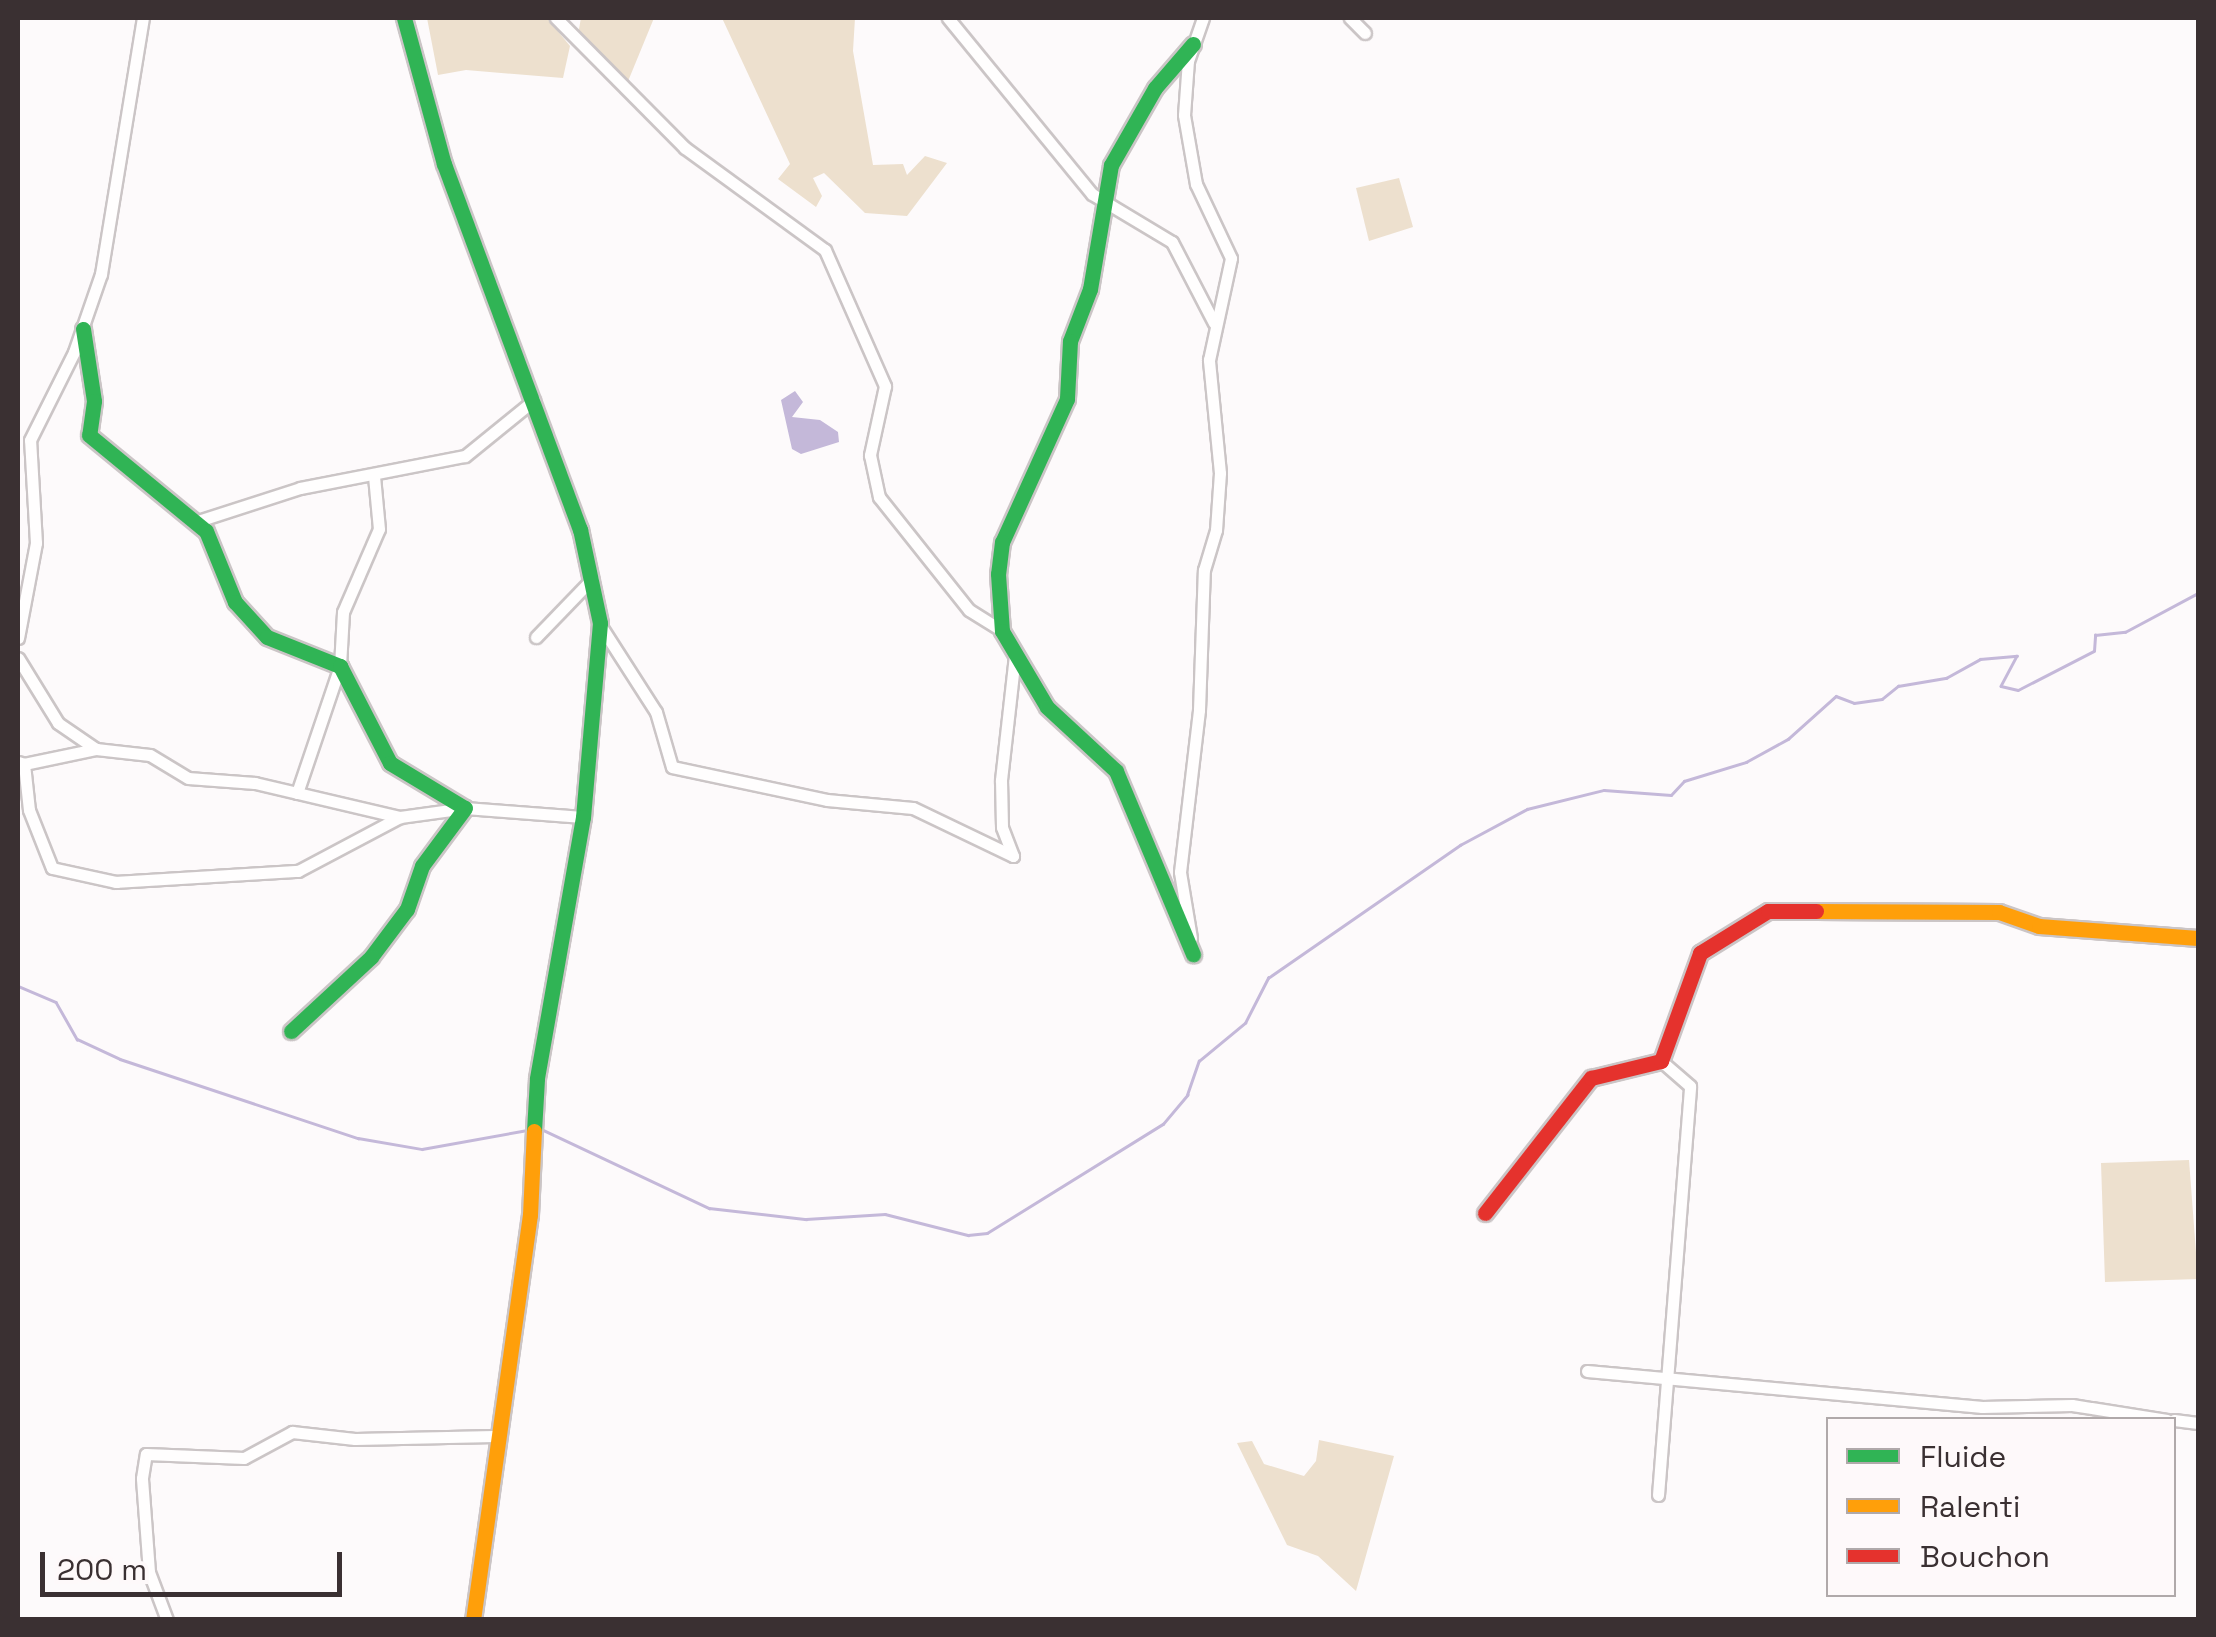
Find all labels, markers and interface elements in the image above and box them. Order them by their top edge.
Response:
legend [1826,1417,2176,1597]
text: Fluide [1920,1437,2006,1476]
text: Ralenti [1920,1487,2020,1526]
scale bar [45,1532,348,1594]
text: Bouchon [1920,1537,2050,1576]
text: 200 m [57,1550,147,1589]

